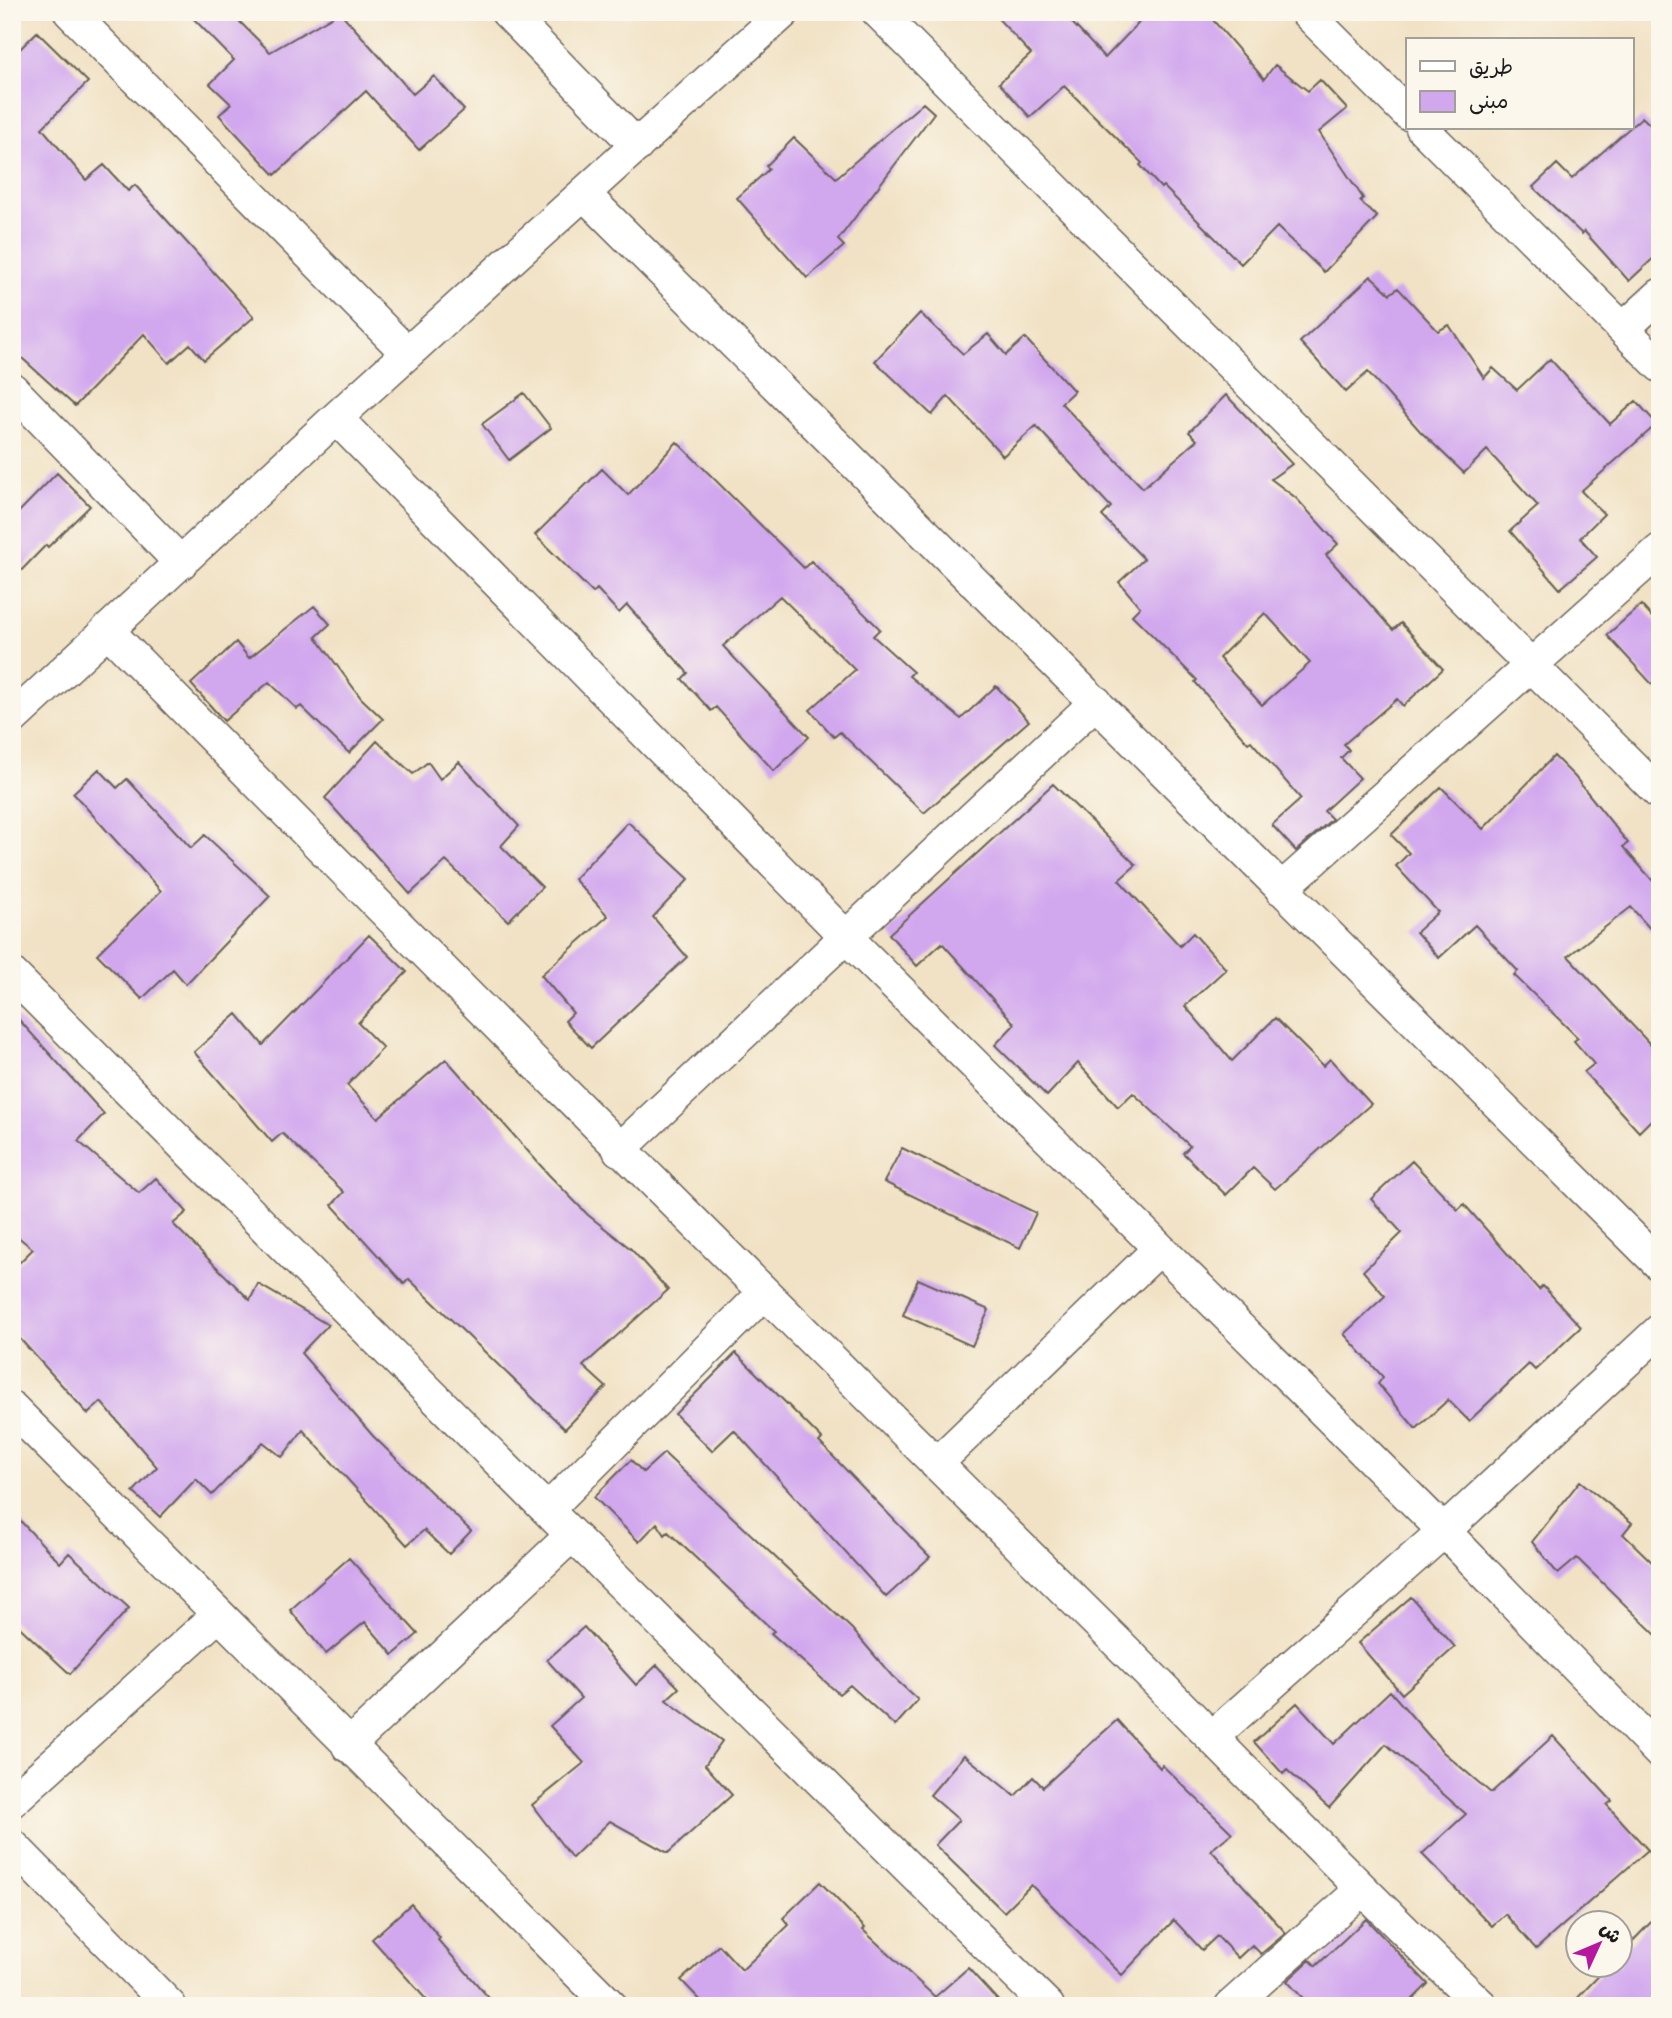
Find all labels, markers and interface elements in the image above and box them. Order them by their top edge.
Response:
legend [1406,38,1634,130]
text: طريق [1469,55,1513,79]
text: مبنى [1469,89,1508,115]
north arrow [1564,1910,1634,1980]
text: ش [1595,1918,1626,1948]

